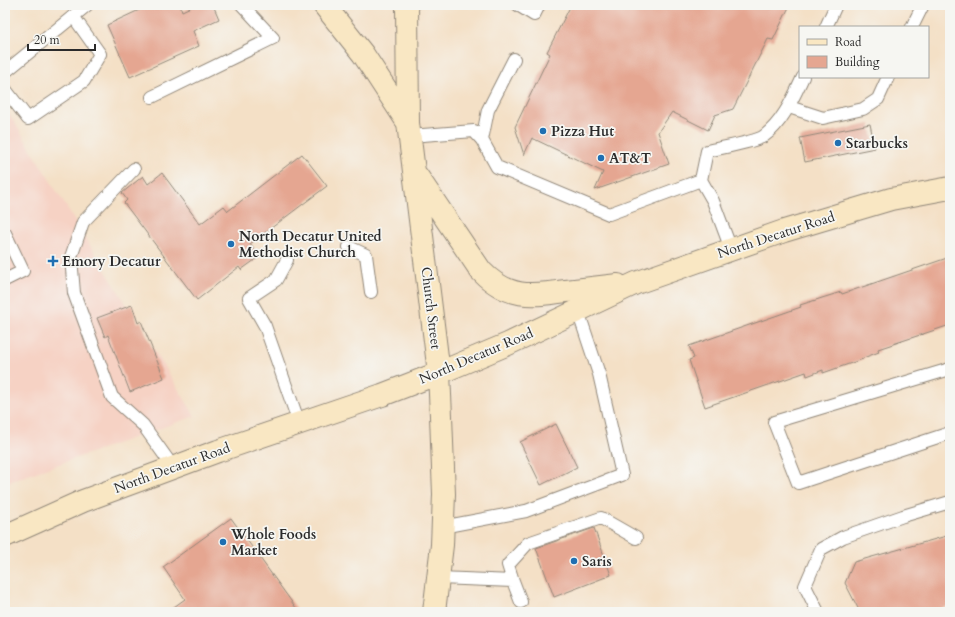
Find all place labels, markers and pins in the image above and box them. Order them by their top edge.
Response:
place label: Pizza Hut [551,122,614,141]
marker: Pizza Hut [538,126,548,136]
place label: Starbucks [846,134,908,153]
marker: Starbucks [833,138,843,148]
place label: AT&T [609,149,651,168]
marker: AT&T [596,153,606,163]
place label: North Decatur United Methodist Church [239,227,381,262]
marker: North Decatur United Methodist Church [226,239,236,249]
place label: Emory Decatur [62,252,161,271]
marker: Emory Decatur [47,255,59,267]
place label: Whole Foods Market [230,525,316,560]
marker: Whole Foods Market [218,537,228,547]
place label: Saris [582,552,612,571]
marker: Saris [569,556,579,566]

